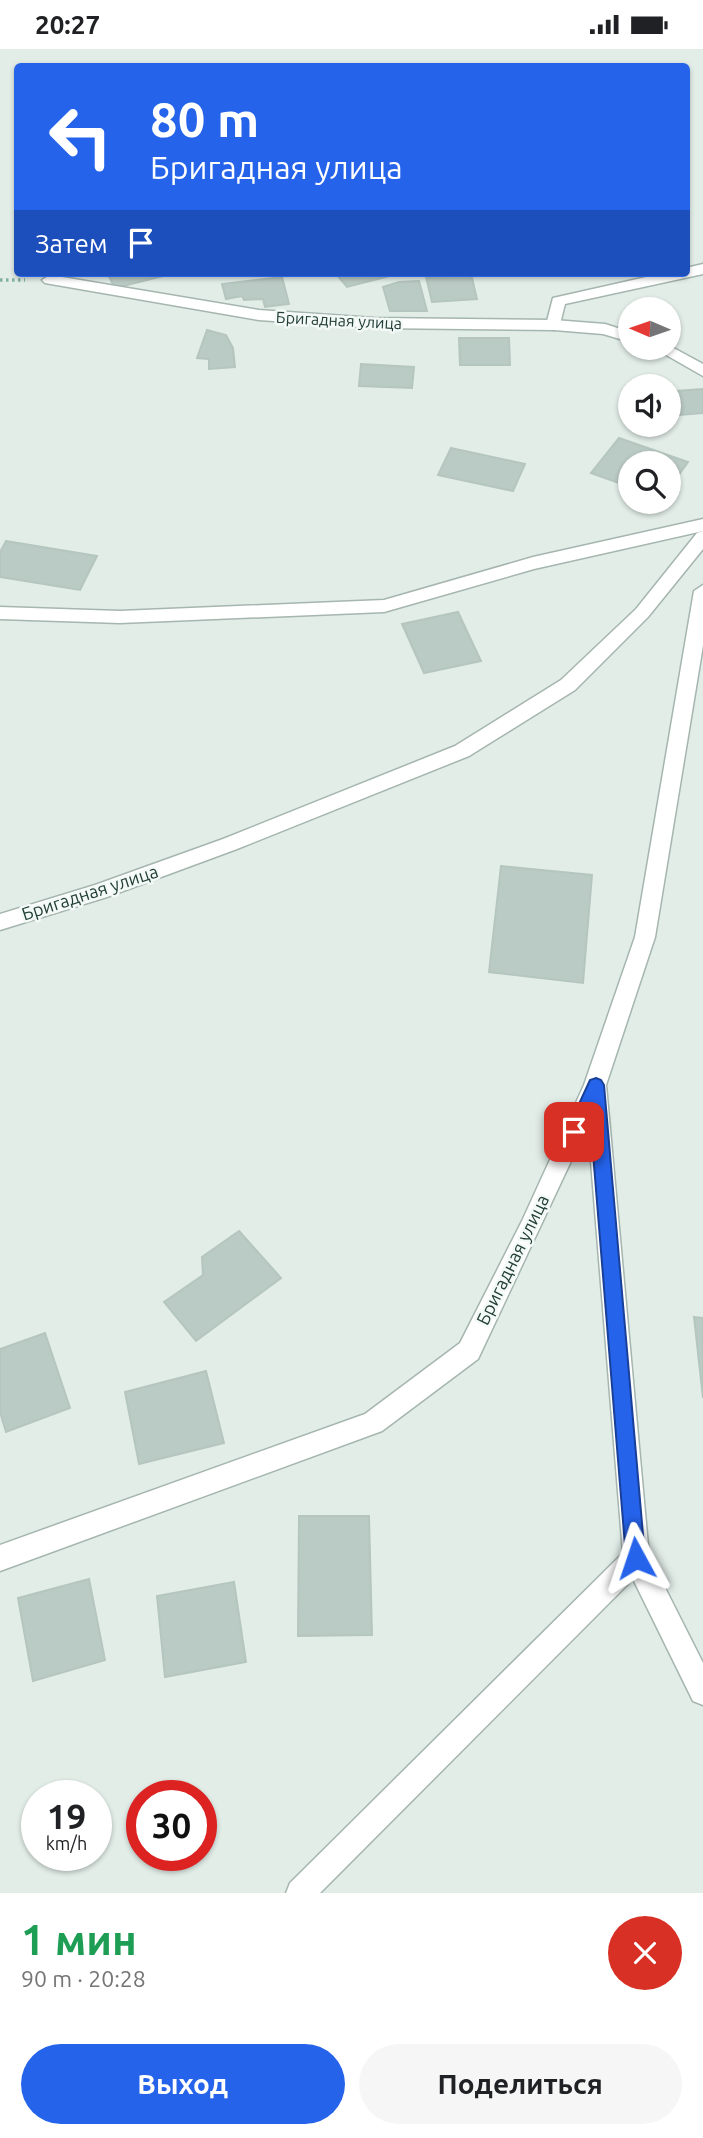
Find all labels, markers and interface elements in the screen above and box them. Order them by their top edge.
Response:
text: 20:27 [35,10,100,39]
icon: left [35,91,126,182]
text: 80 m [150,91,259,146]
text: Бригадная улица [150,149,403,185]
icon: arrive [122,224,160,262]
text: Затем [35,229,108,258]
north arrow [618,297,681,361]
map controls [618,297,681,514]
street label: Бригадная улица [275,308,403,332]
button: sound [618,374,681,437]
button: search [618,451,681,514]
street label: Бригадная улица [19,861,160,924]
pin [544,1102,604,1162]
icon: arrive [555,1113,593,1151]
street label: Бригадная улица [472,1191,552,1328]
position arrow [599,1521,673,1595]
speed limit sign: 30 [126,1780,217,1871]
text: 19 [47,1796,86,1836]
text: km/h [46,1833,87,1853]
text: 1 мин [21,1916,137,1963]
button: close [608,1916,682,1990]
text: 90 m · 20:28 [21,1966,146,1991]
button: Выход [21,2044,345,2124]
button: Поделиться [359,2044,682,2124]

